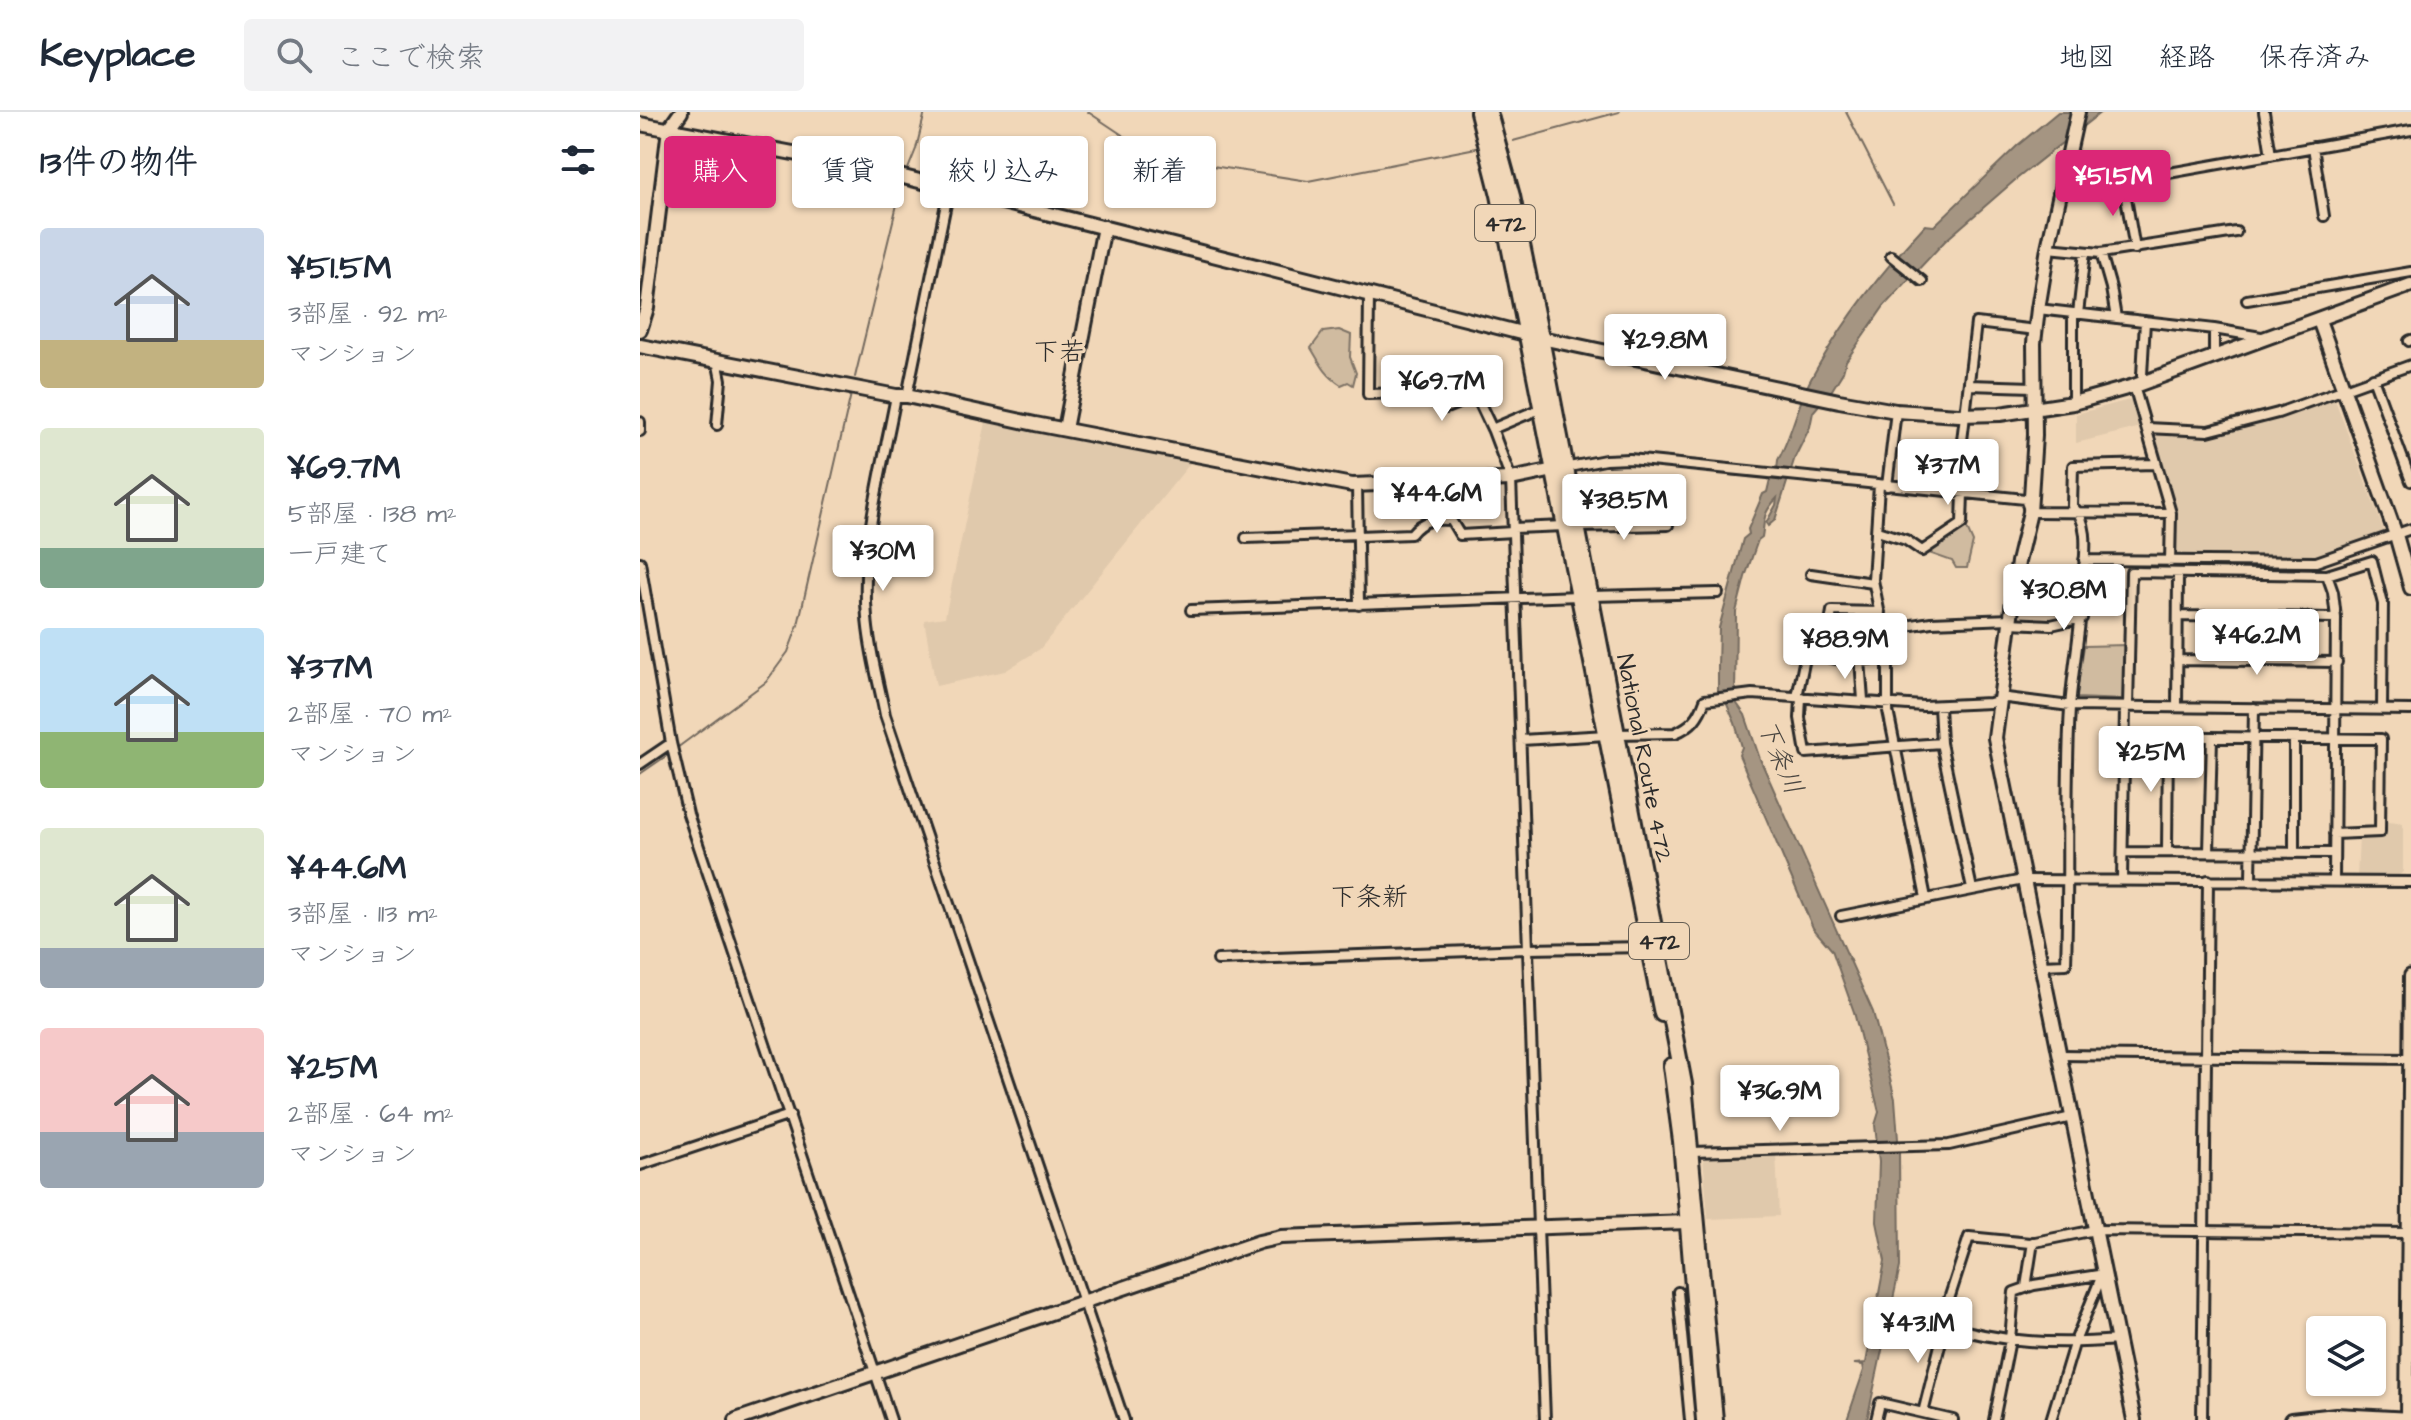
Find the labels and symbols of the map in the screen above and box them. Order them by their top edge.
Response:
pin: ¥51.5M [2048,150,2178,218]
road number: 472 [1475,205,1535,241]
pin: ¥29.8M [1600,314,1730,382]
district label: 下若 [1033,334,1085,370]
pin: ¥69.7M [1377,355,1507,423]
pin: ¥37M [1901,439,1995,507]
pin: ¥44.6M [1372,467,1502,535]
pin: ¥38.5M [1559,474,1689,542]
pin: ¥30M [836,525,930,593]
pin: ¥30.8M [1999,564,2129,632]
pin: ¥46.2M [2192,609,2322,677]
pin: ¥88.9M [1780,613,1910,681]
street label: National Route 472 [1607,651,1681,866]
water label: 下条川 [1748,714,1812,800]
pin: ¥25M [2104,726,2198,794]
district label: 下条新 [1330,879,1408,915]
road number: 472 [1629,923,1689,959]
pin: ¥36.9M [1715,1065,1845,1133]
pin: ¥43.1M [1853,1297,1983,1365]

